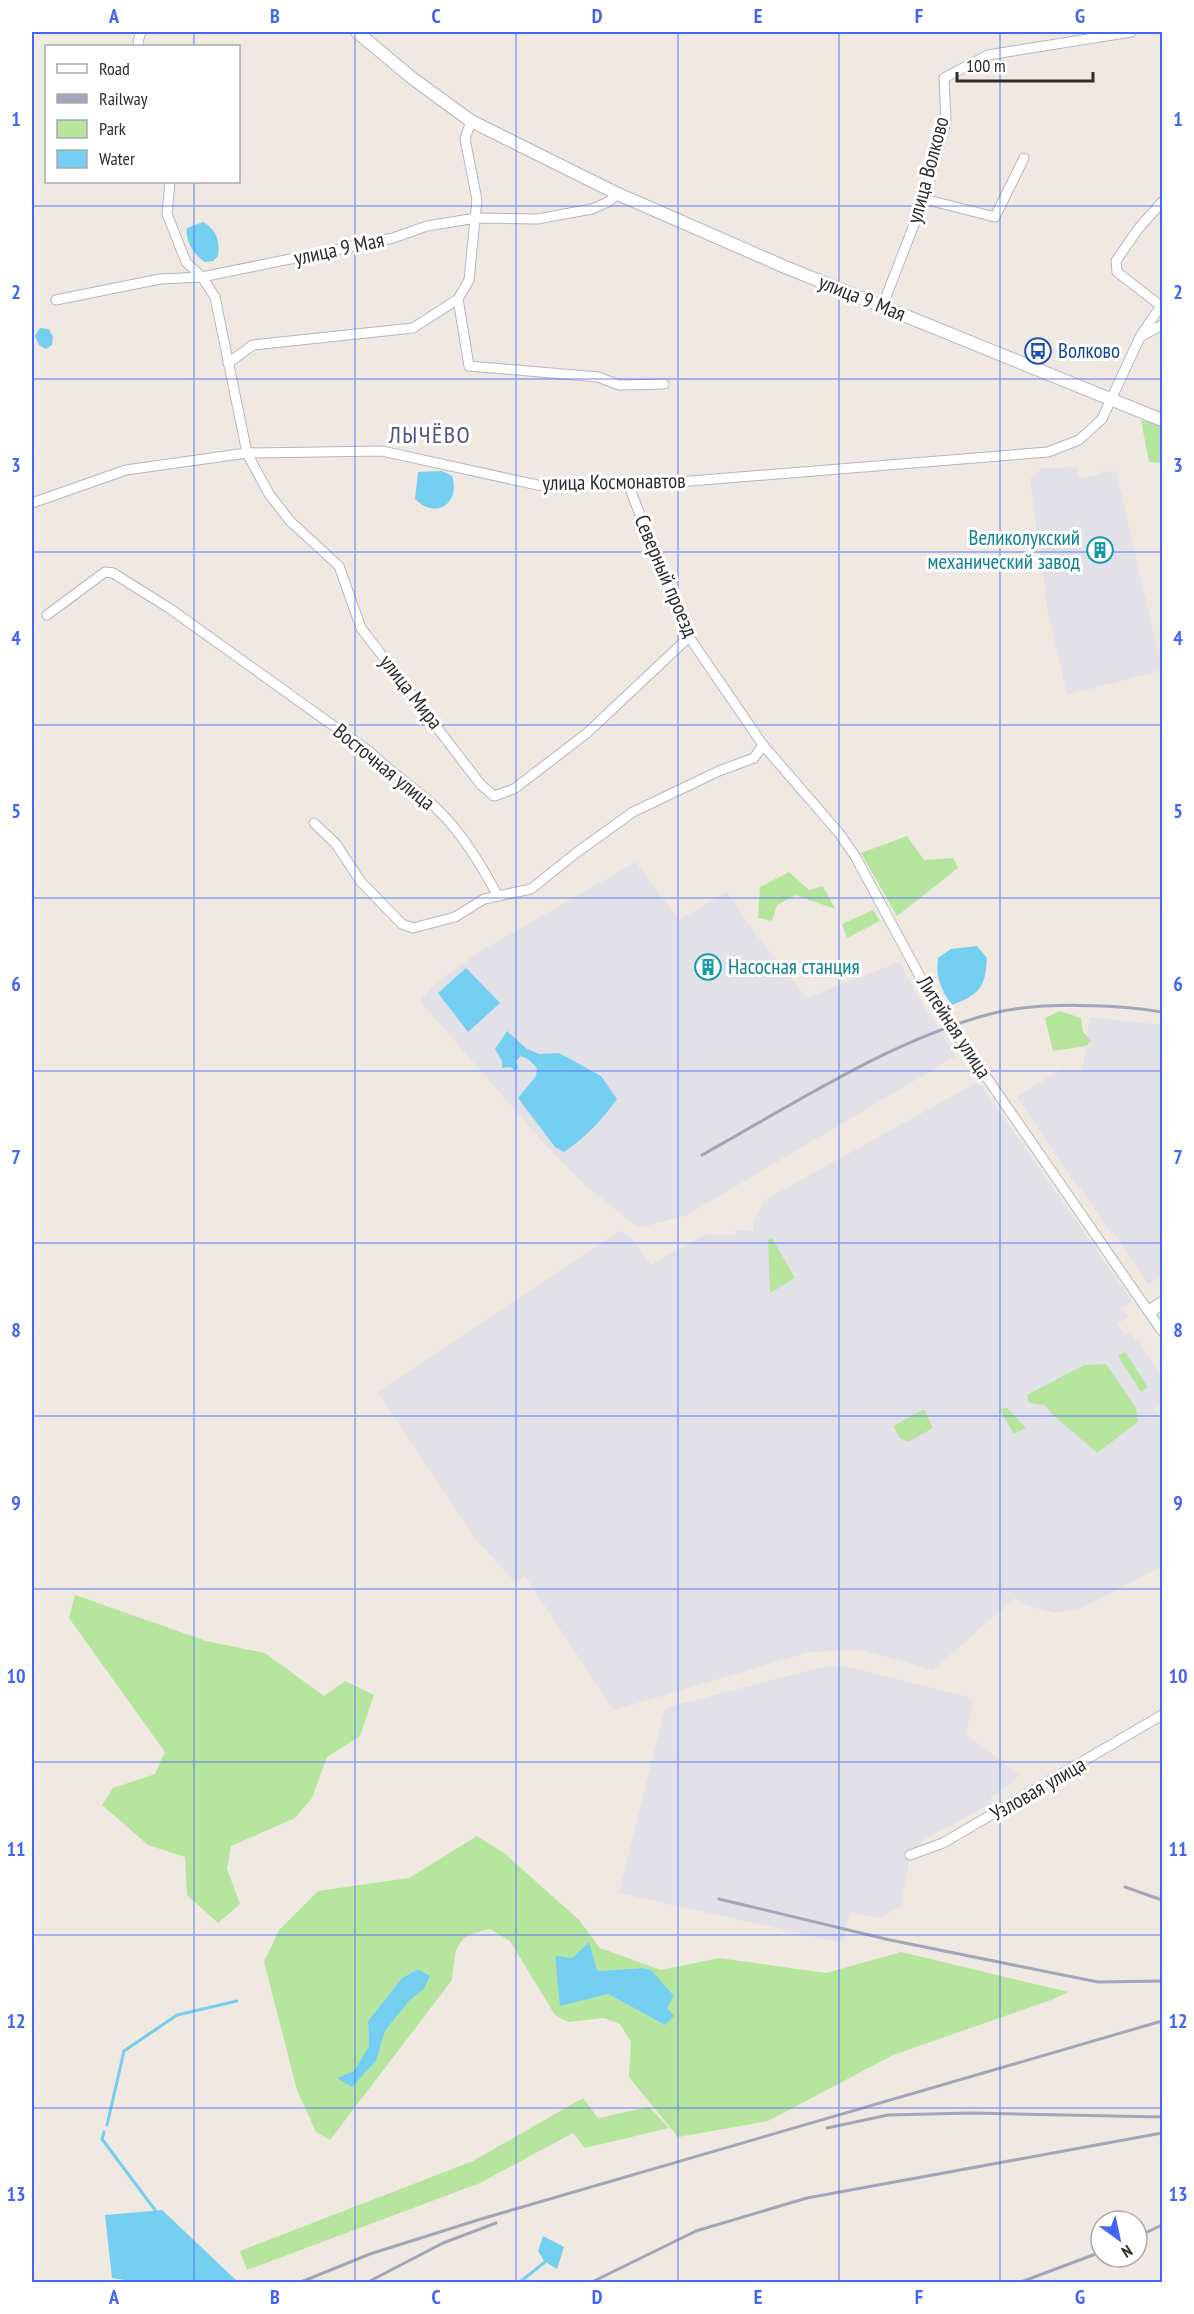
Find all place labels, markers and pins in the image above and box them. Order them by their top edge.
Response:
bus stop icon: Волково [1023,336,1053,366]
place label: Волково [1058,337,1120,364]
place label: Великолукский механический завод [927,524,1080,575]
building icon: Великолукский механический завод [1085,535,1115,565]
building icon: Насосная станция [693,952,723,982]
place label: Насосная станция [728,953,860,980]

